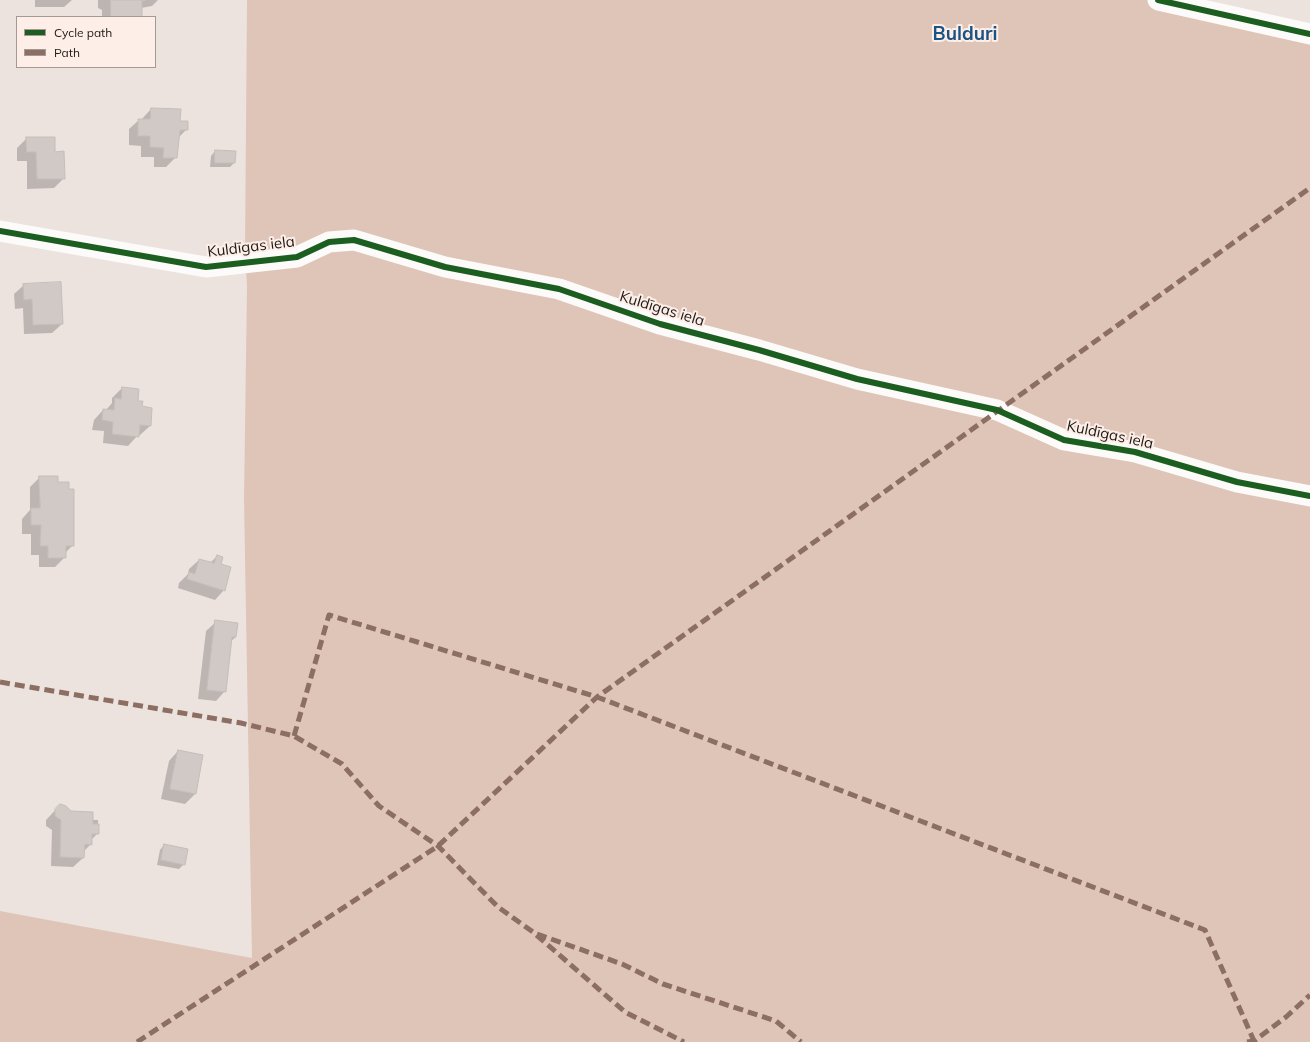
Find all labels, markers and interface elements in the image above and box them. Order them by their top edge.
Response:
legend [16,16,156,68]
district label: Bulduri [933,23,997,45]
text: Cycle path [54,25,112,40]
text: Path [54,45,80,60]
street label: Kuldīgas iela [206,233,296,261]
street label: Kuldīgas iela [617,288,707,330]
street label: Kuldīgas iela [1065,417,1155,453]

